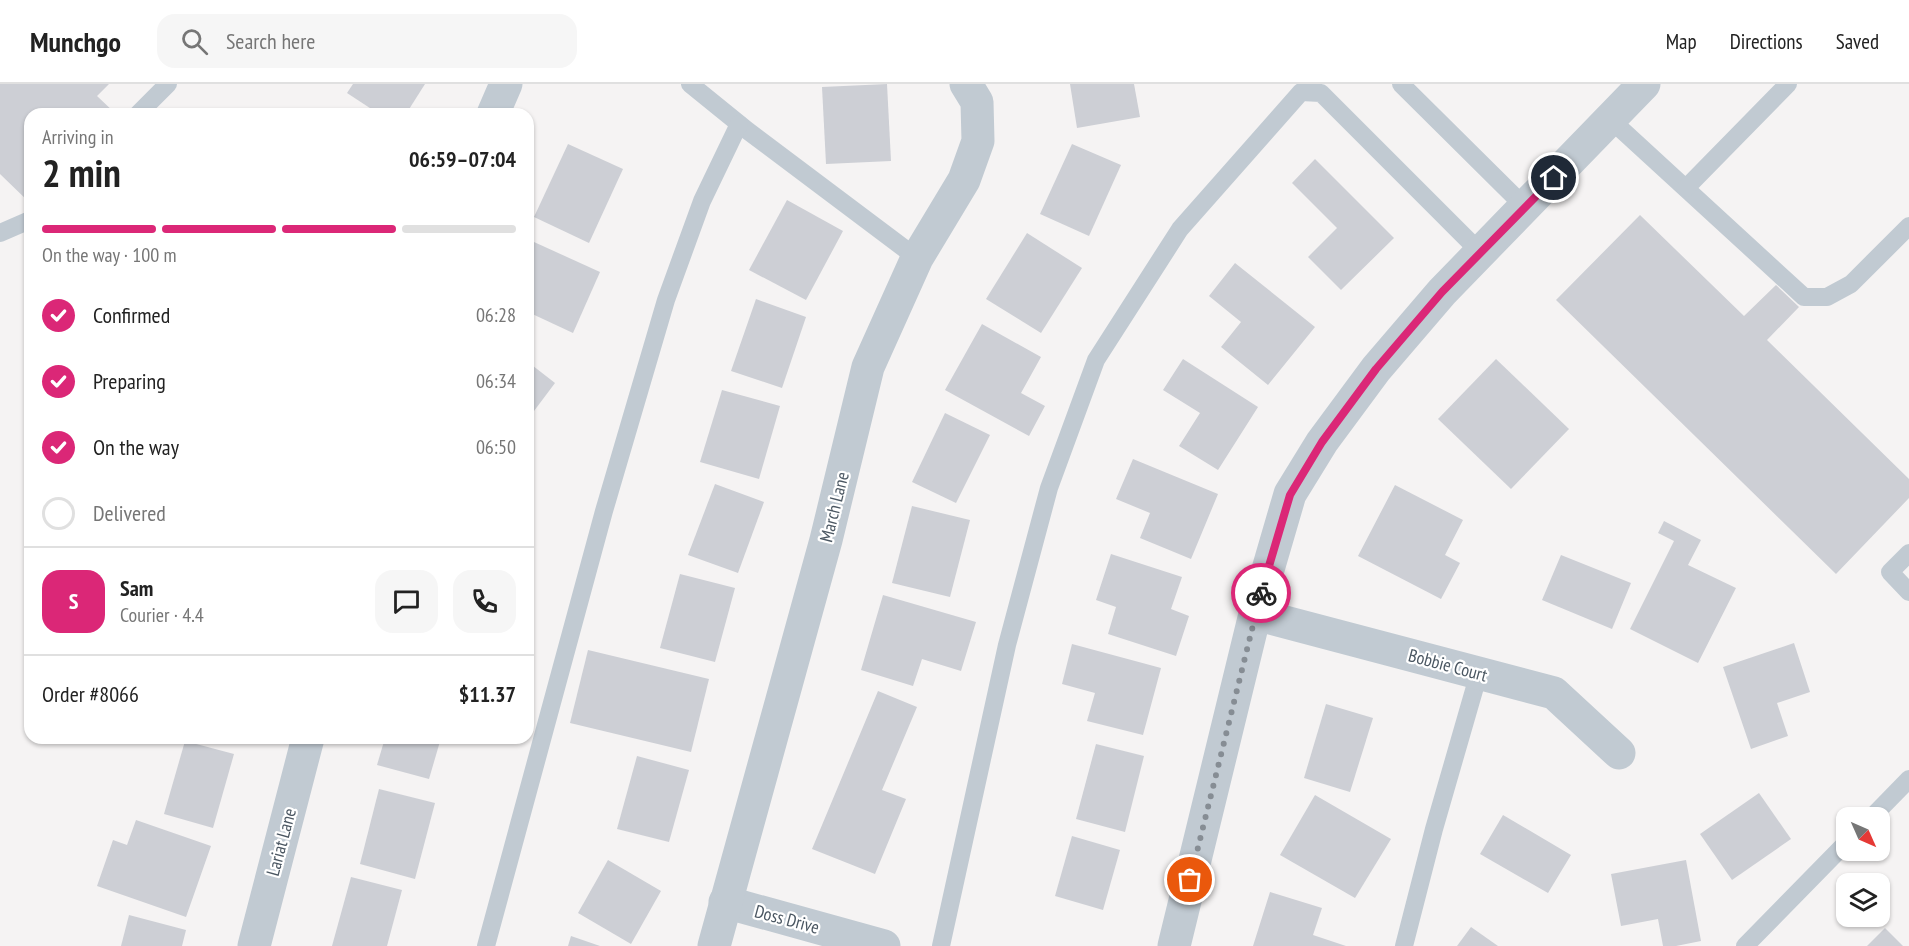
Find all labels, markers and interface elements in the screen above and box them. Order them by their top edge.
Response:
search box [157,14,577,68]
text: Munchgo [30,23,121,60]
icon: search [178,25,211,58]
text: Search here [226,27,315,55]
text: Map [1666,28,1697,55]
text: Directions [1730,28,1803,55]
text: Saved [1836,28,1879,55]
text: Arriving in [42,124,114,150]
text: 06:59–07:04 [409,145,516,173]
text: 2 min [42,147,121,198]
pin [1528,152,1579,203]
icon: home [1537,161,1570,194]
text: On the way · 100 m [42,242,177,268]
icon: check [42,299,75,332]
text: Confirmed [93,301,170,329]
text: 06:28 [476,302,516,328]
icon: check [42,365,75,398]
text: Preparing [93,367,166,395]
text: 06:34 [476,368,516,394]
icon: check [42,431,75,464]
text: On the way [93,433,179,461]
text: 06:50 [476,434,516,460]
street label: March Lane [814,470,854,544]
text: Delivered [93,499,166,527]
courier [1231,563,1291,623]
button: chat [375,570,438,633]
button: phone [453,570,516,633]
text: Sam [120,574,153,602]
icon: bike [1245,577,1278,610]
text: S [69,587,78,615]
text: Courier · 4.4 [120,602,204,628]
street label: Bobbie Court [1406,643,1490,687]
text: Order #8066 [42,680,139,708]
text: $11.37 [459,680,516,708]
street label: Lariat Lane [261,806,301,878]
north arrow [1836,807,1890,861]
map controls [1836,807,1890,927]
pin [1164,854,1215,905]
icon: bag [1173,863,1206,896]
button: layers [1836,873,1890,927]
street label: Doss Drive [752,899,822,939]

